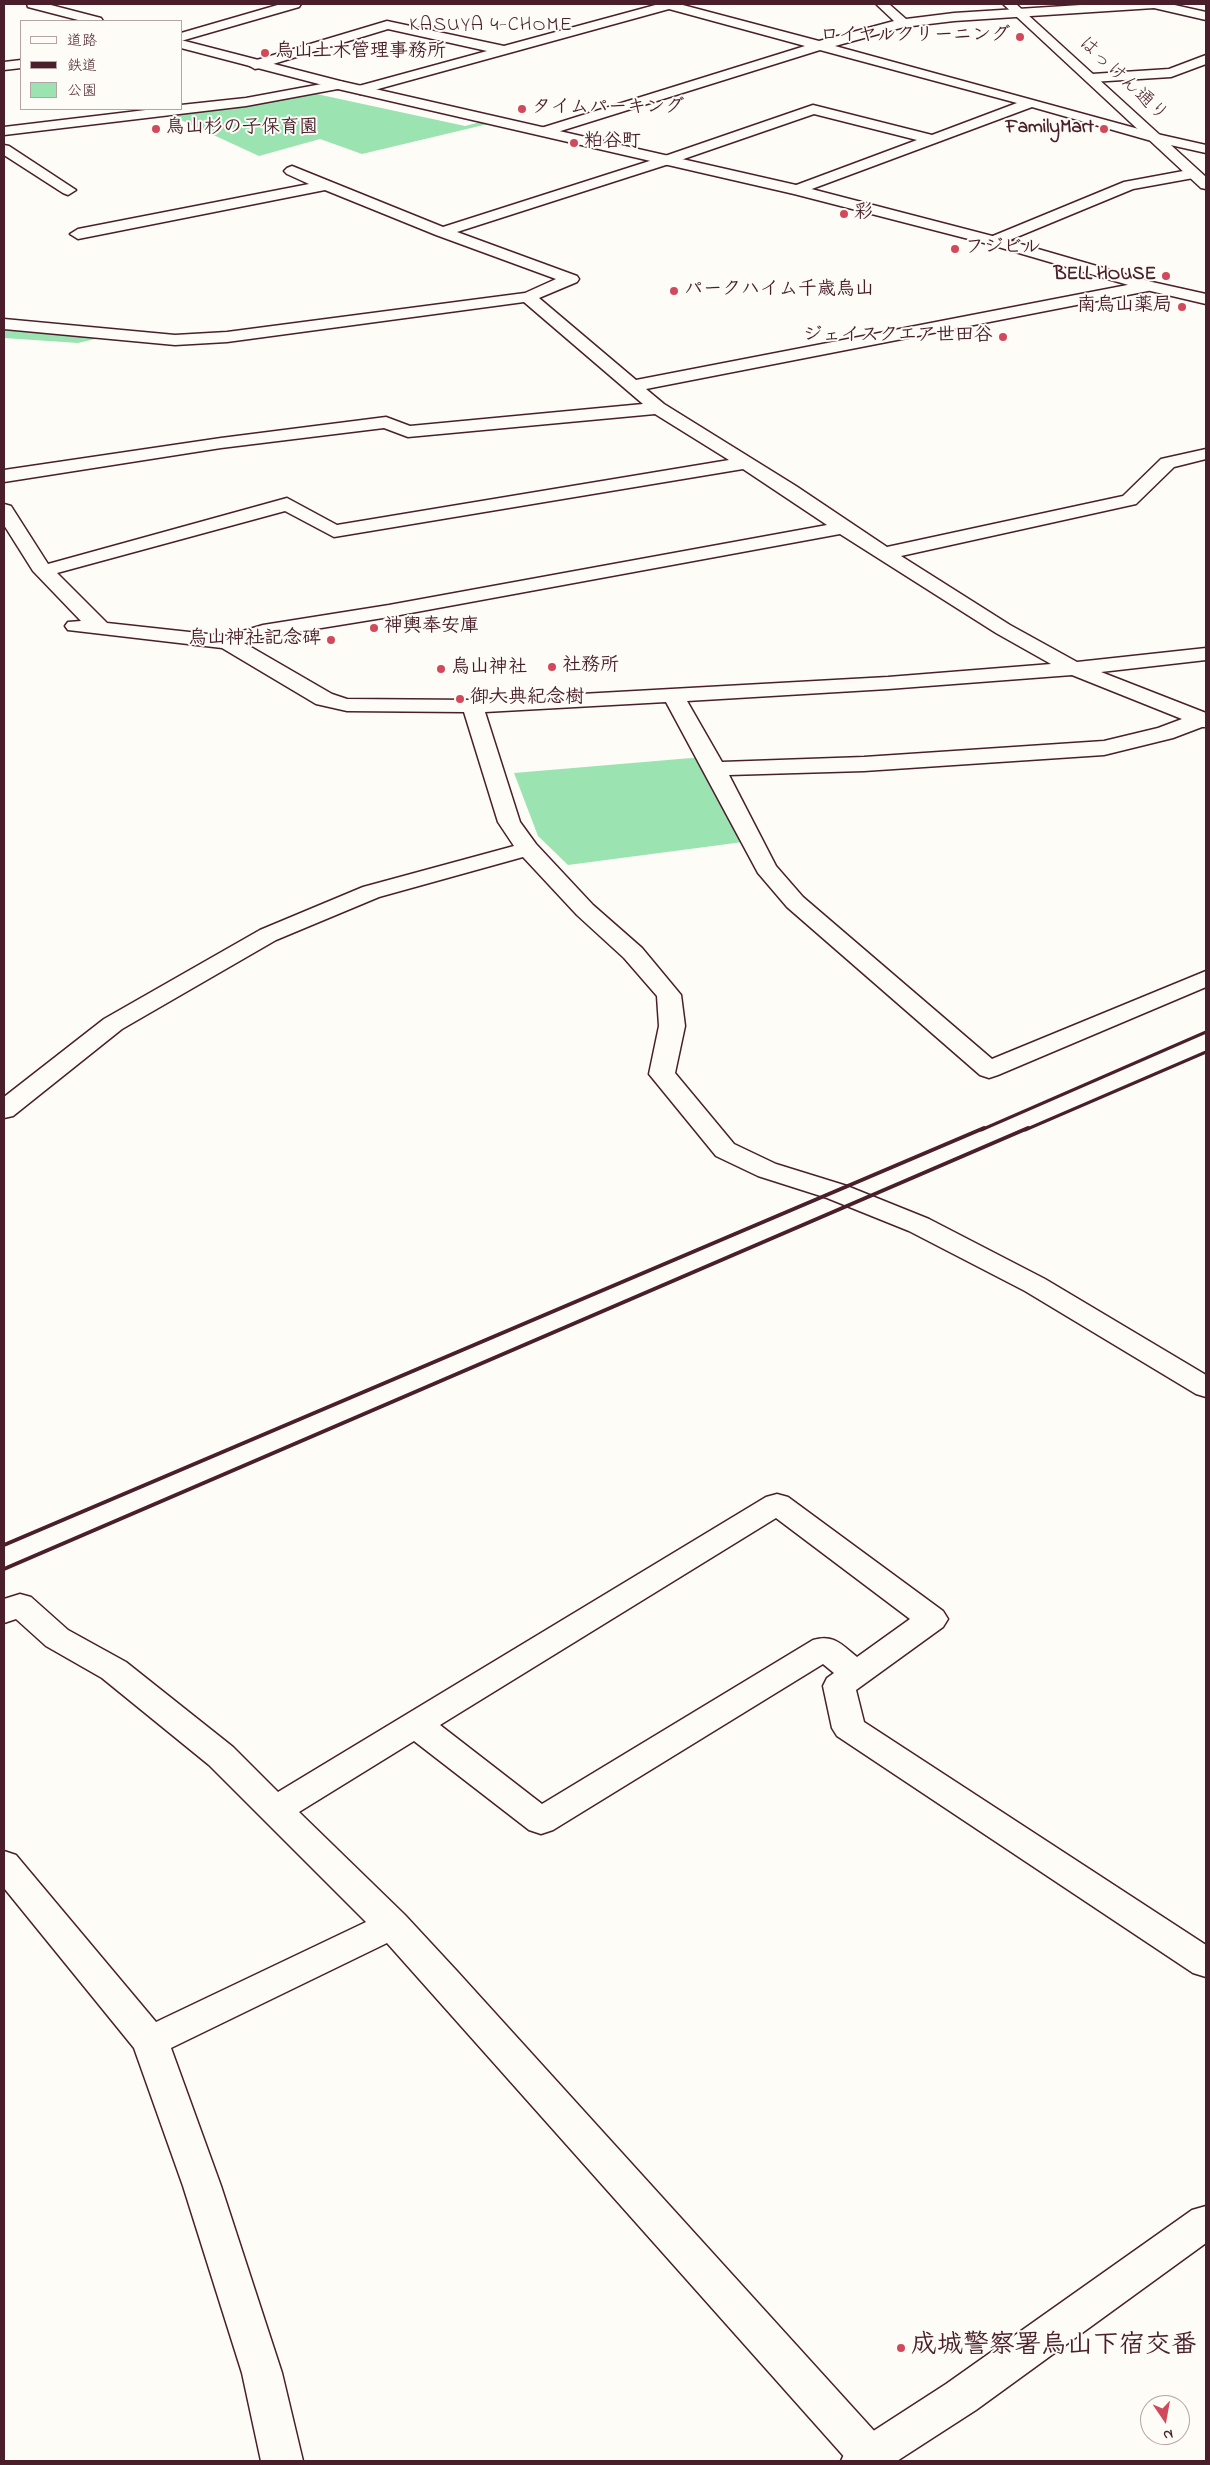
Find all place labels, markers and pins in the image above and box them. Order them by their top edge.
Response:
place label: ロイヤルクリーニング [820,26,1010,48]
marker: ロイヤルクリーニング [1014,31,1026,43]
place label: 烏山土木管理事務所 [275,42,446,64]
marker: 烏山土木管理事務所 [259,47,271,59]
place label: タイムパーキング [532,98,684,120]
marker: タイムパーキング [516,103,528,115]
place label: 鳥山杉の子保育園 [166,118,318,140]
place label: FamilyMart [1005,118,1094,140]
marker: 鳥山杉の子保育園 [150,123,162,135]
marker: FamilyMart [1098,123,1110,135]
place label: 粕谷町 [584,132,641,154]
marker: 粕谷町 [568,137,580,149]
place label: 彩 [854,203,873,225]
marker: 彩 [838,208,850,220]
place label: フジビル [965,238,1041,260]
marker: フジビル [949,243,961,255]
place label: BELL HOUSE [1054,265,1156,287]
marker: BELL HOUSE [1160,270,1172,282]
place label: パークハイム千歳烏山 [684,280,874,302]
marker: パークハイム千歳烏山 [668,285,680,297]
place label: 南烏山薬局 [1077,296,1172,318]
marker: 南烏山薬局 [1176,301,1188,313]
place label: ジェイスクエア世田谷 [803,326,993,348]
marker: ジェイスクエア世田谷 [997,331,1009,343]
place label: 神輿奉安庫 [384,617,479,639]
marker: 神輿奉安庫 [368,622,380,634]
place label: 烏山神社記念碑 [188,629,321,651]
marker: 烏山神社記念碑 [325,634,337,646]
place label: 社務所 [562,656,619,678]
place label: 烏山神社 [451,658,527,680]
marker: 社務所 [546,661,558,673]
marker: 烏山神社 [435,663,447,675]
place label: 御大典紀念樹 [470,688,584,710]
marker: 御大典紀念樹 [454,693,466,705]
place label: 成城警察署烏山下宿交番 [911,2332,1197,2364]
marker: 成城警察署烏山下宿交番 [895,2342,907,2354]

